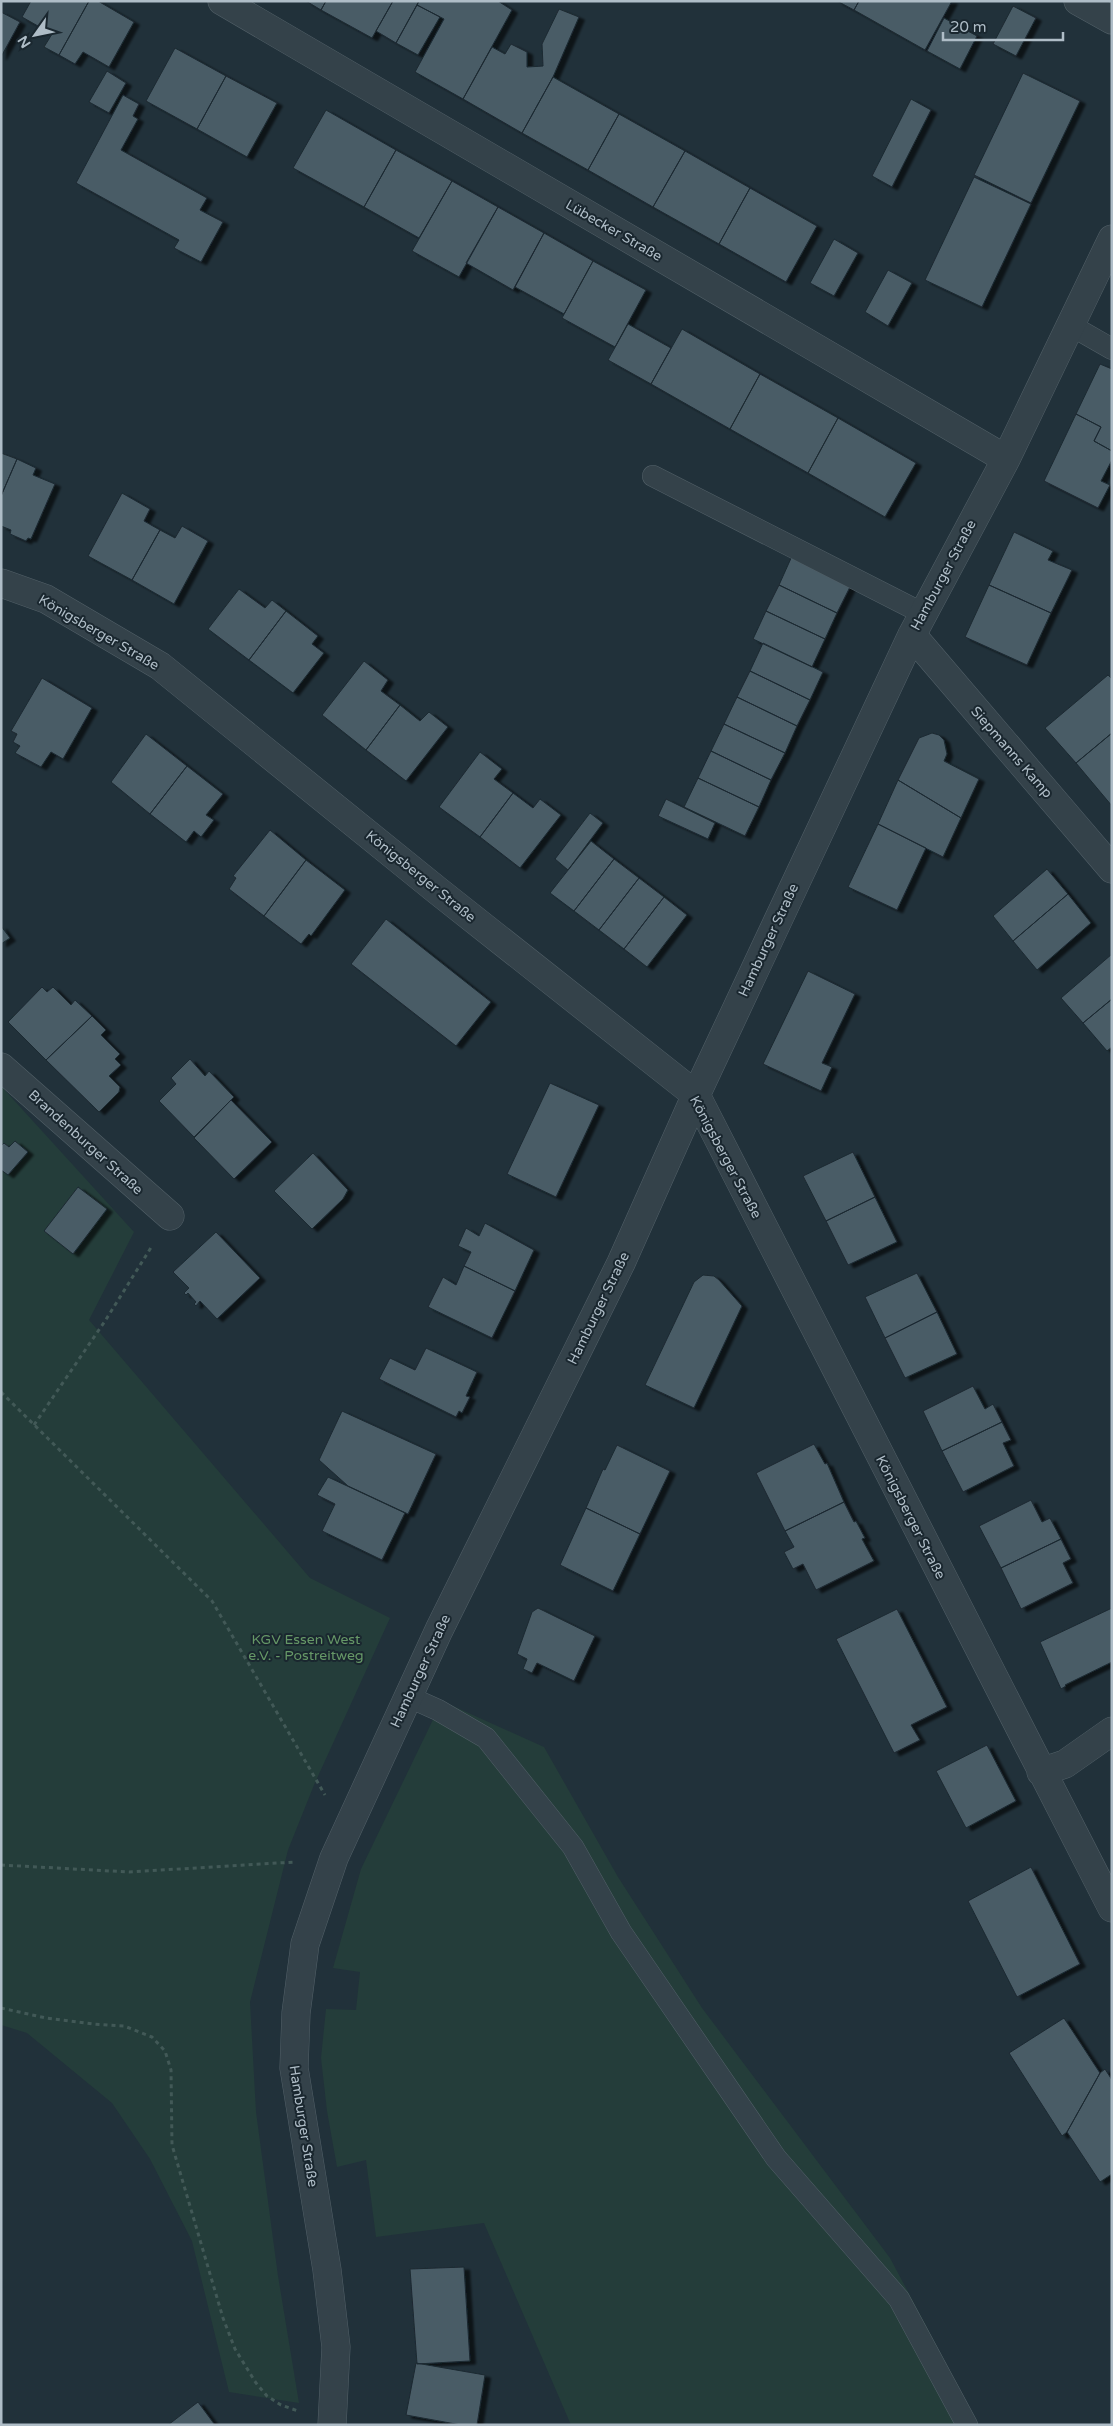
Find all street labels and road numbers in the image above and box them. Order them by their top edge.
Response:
street label: Lübecker Straße [562,196,665,265]
street label: Hamburger Straße [907,517,980,633]
street label: Königsberger Straße [35,591,162,674]
street label: Siepmanns Kamp [967,703,1056,802]
street label: Königsberger Straße [362,827,479,926]
street label: Hamburger Straße [735,881,802,999]
street label: Brandenburger Straße [25,1086,146,1198]
street label: Königsberger Straße [686,1093,765,1222]
street label: Hamburger Straße [564,1249,633,1367]
street label: Königsberger Straße [872,1453,949,1582]
street label: Hamburger Straße [387,1612,454,1730]
street label: Hamburger Straße [285,2064,322,2188]

